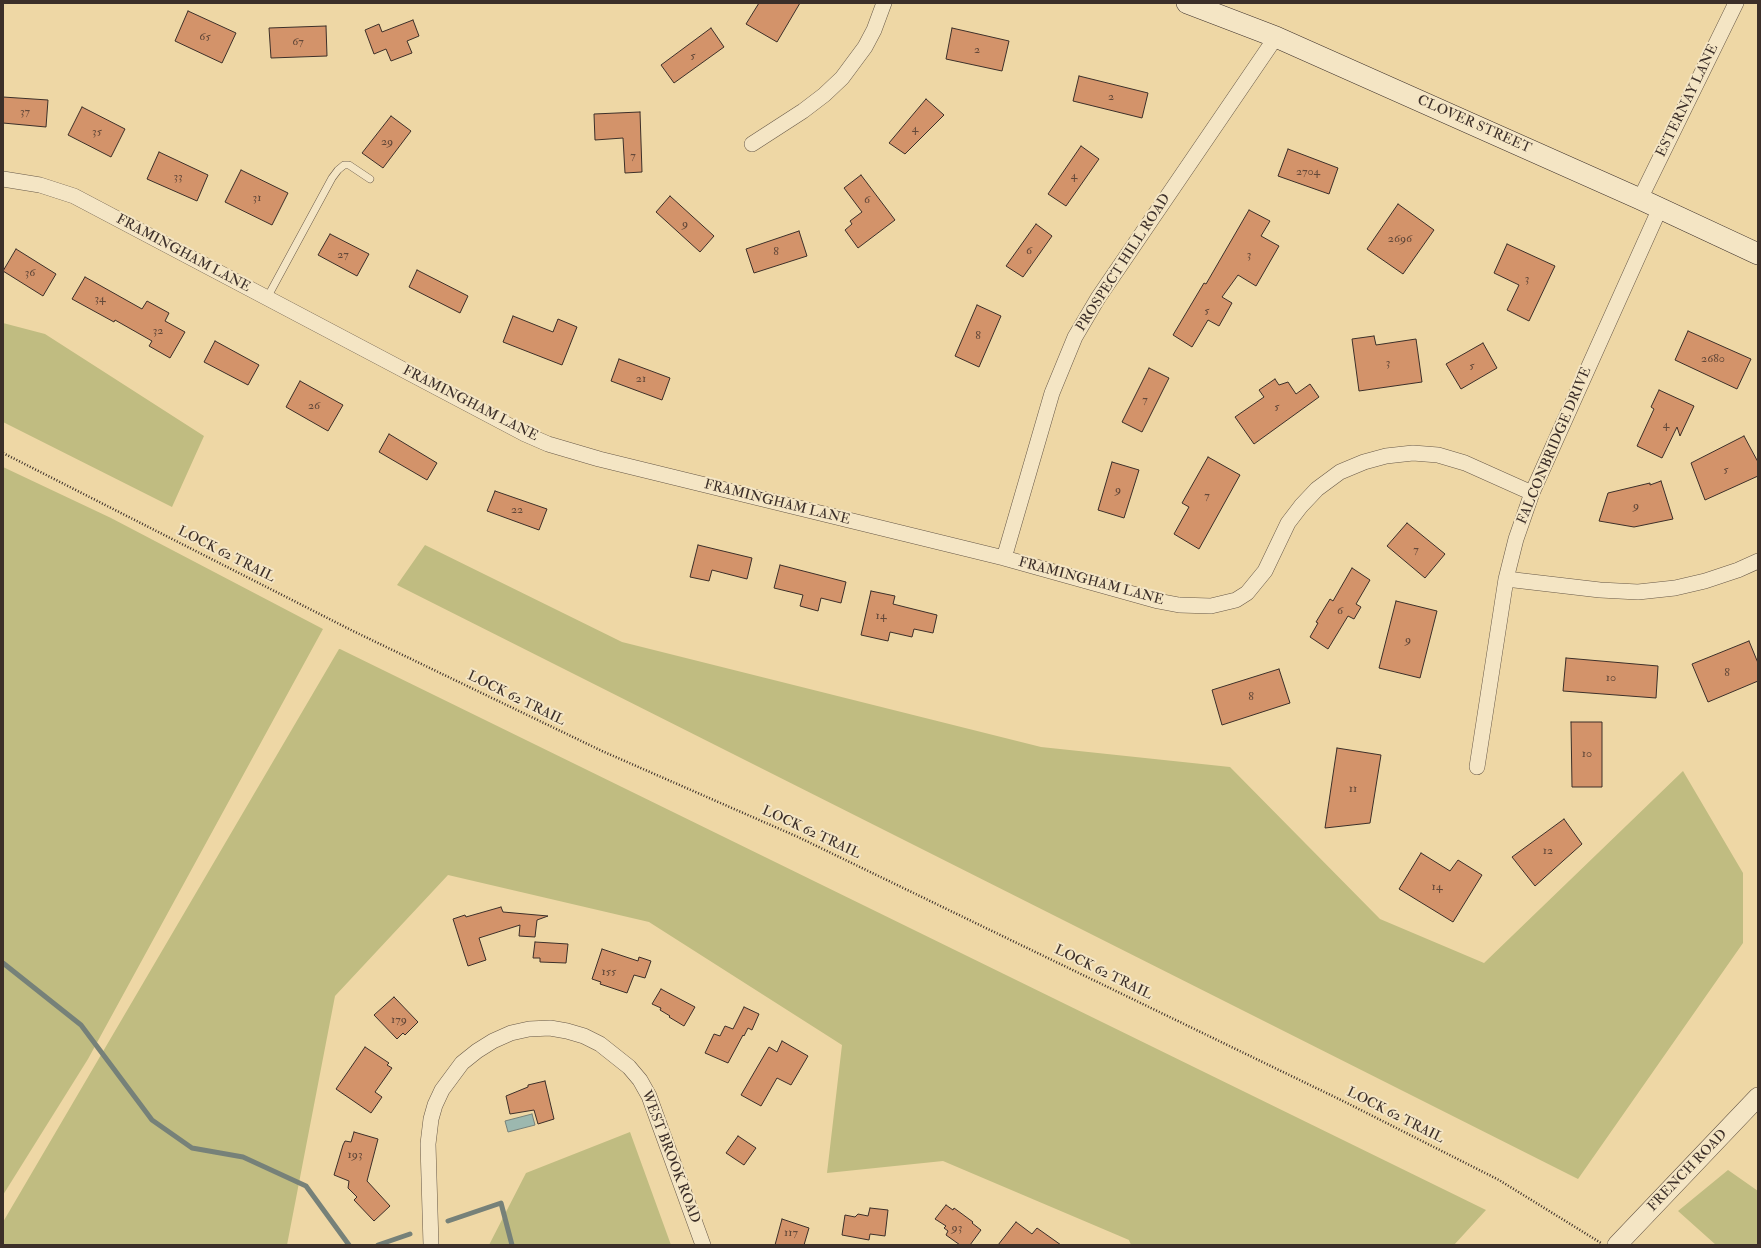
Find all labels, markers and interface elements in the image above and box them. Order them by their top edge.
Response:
house number: 65 [199,30,211,44]
house number: 67 [292,35,304,49]
street label: ESTERNAY LANE [1653,42,1723,160]
house number: 2 [974,43,980,57]
house number: 5 [690,49,696,63]
house number: 2 [1108,90,1114,104]
street label: CLOVER STREET [1414,92,1534,158]
house number: 37 [20,105,30,119]
house number: 4 [912,122,918,136]
house number: 35 [92,125,102,139]
house number: 29 [381,135,393,149]
house number: 7 [630,149,636,163]
house number: 2704 [1296,165,1320,179]
house number: 4 [1071,169,1077,183]
house number: 33 [173,170,183,184]
house number: 31 [253,191,261,205]
street label: PROSPECT HILL ROAD [1073,191,1175,335]
house number: 6 [864,193,870,207]
street label: FRAMINGHAM LANE [113,211,253,297]
house number: 9 [682,217,688,231]
house number: 2696 [1388,232,1412,246]
house number: 6 [1026,244,1032,258]
house number: 8 [773,245,779,259]
house number: 27 [337,248,349,262]
house number: 3 [1247,248,1251,262]
house number: 36 [25,266,35,280]
house number: 3 [1525,272,1529,286]
house number: 34 [94,292,106,306]
house number: 5 [1204,304,1210,318]
house number: 32 [153,324,163,338]
house number: 8 [975,329,981,343]
house number: 2680 [1701,352,1725,366]
house number: 3 [1386,356,1390,370]
house number: 5 [1469,359,1475,373]
street label: FRAMINGHAM LANE [399,363,541,445]
street label: FALCONBRIDGE DRIVE [1514,365,1596,527]
house number: 21 [636,372,646,386]
house number: 7 [1142,393,1148,407]
house number: 26 [308,399,320,413]
house number: 5 [1274,400,1280,414]
house number: 4 [1663,418,1669,432]
house number: 5 [1723,463,1729,477]
street label: FRAMINGHAM LANE [702,477,852,529]
house number: 9 [1115,483,1121,497]
house number: 7 [1204,489,1210,503]
house number: 9 [1633,499,1639,513]
house number: 22 [511,503,523,517]
street label: LOCK 62 TRAIL [175,523,277,587]
house number: 7 [1413,543,1419,557]
street label: FRAMINGHAM LANE [1016,555,1166,609]
house number: 6 [1337,604,1343,618]
house number: 14 [876,609,886,623]
house number: 9 [1405,633,1411,647]
house number: 8 [1724,666,1730,680]
street label: LOCK 62 TRAIL [464,668,568,730]
house number: 10 [1606,671,1616,685]
house number: 8 [1248,690,1254,704]
house number: 10 [1582,747,1592,761]
house number: 11 [1349,782,1357,796]
street label: LOCK 62 TRAIL [759,803,863,863]
house number: 12 [1543,844,1553,858]
house number: 14 [1432,880,1442,894]
street label: LOCK 62 TRAIL [1051,942,1155,1004]
house number: 155 [602,965,616,979]
house number: 179 [391,1013,407,1027]
street label: LOCK 62 TRAIL [1344,1084,1446,1148]
street label: WEST BROOK ROAD [637,1088,703,1226]
street label: FRENCH ROAD [1645,1127,1731,1215]
house number: 193 [348,1148,362,1162]
house number: 93 [952,1221,962,1235]
house number: 117 [784,1226,798,1240]

